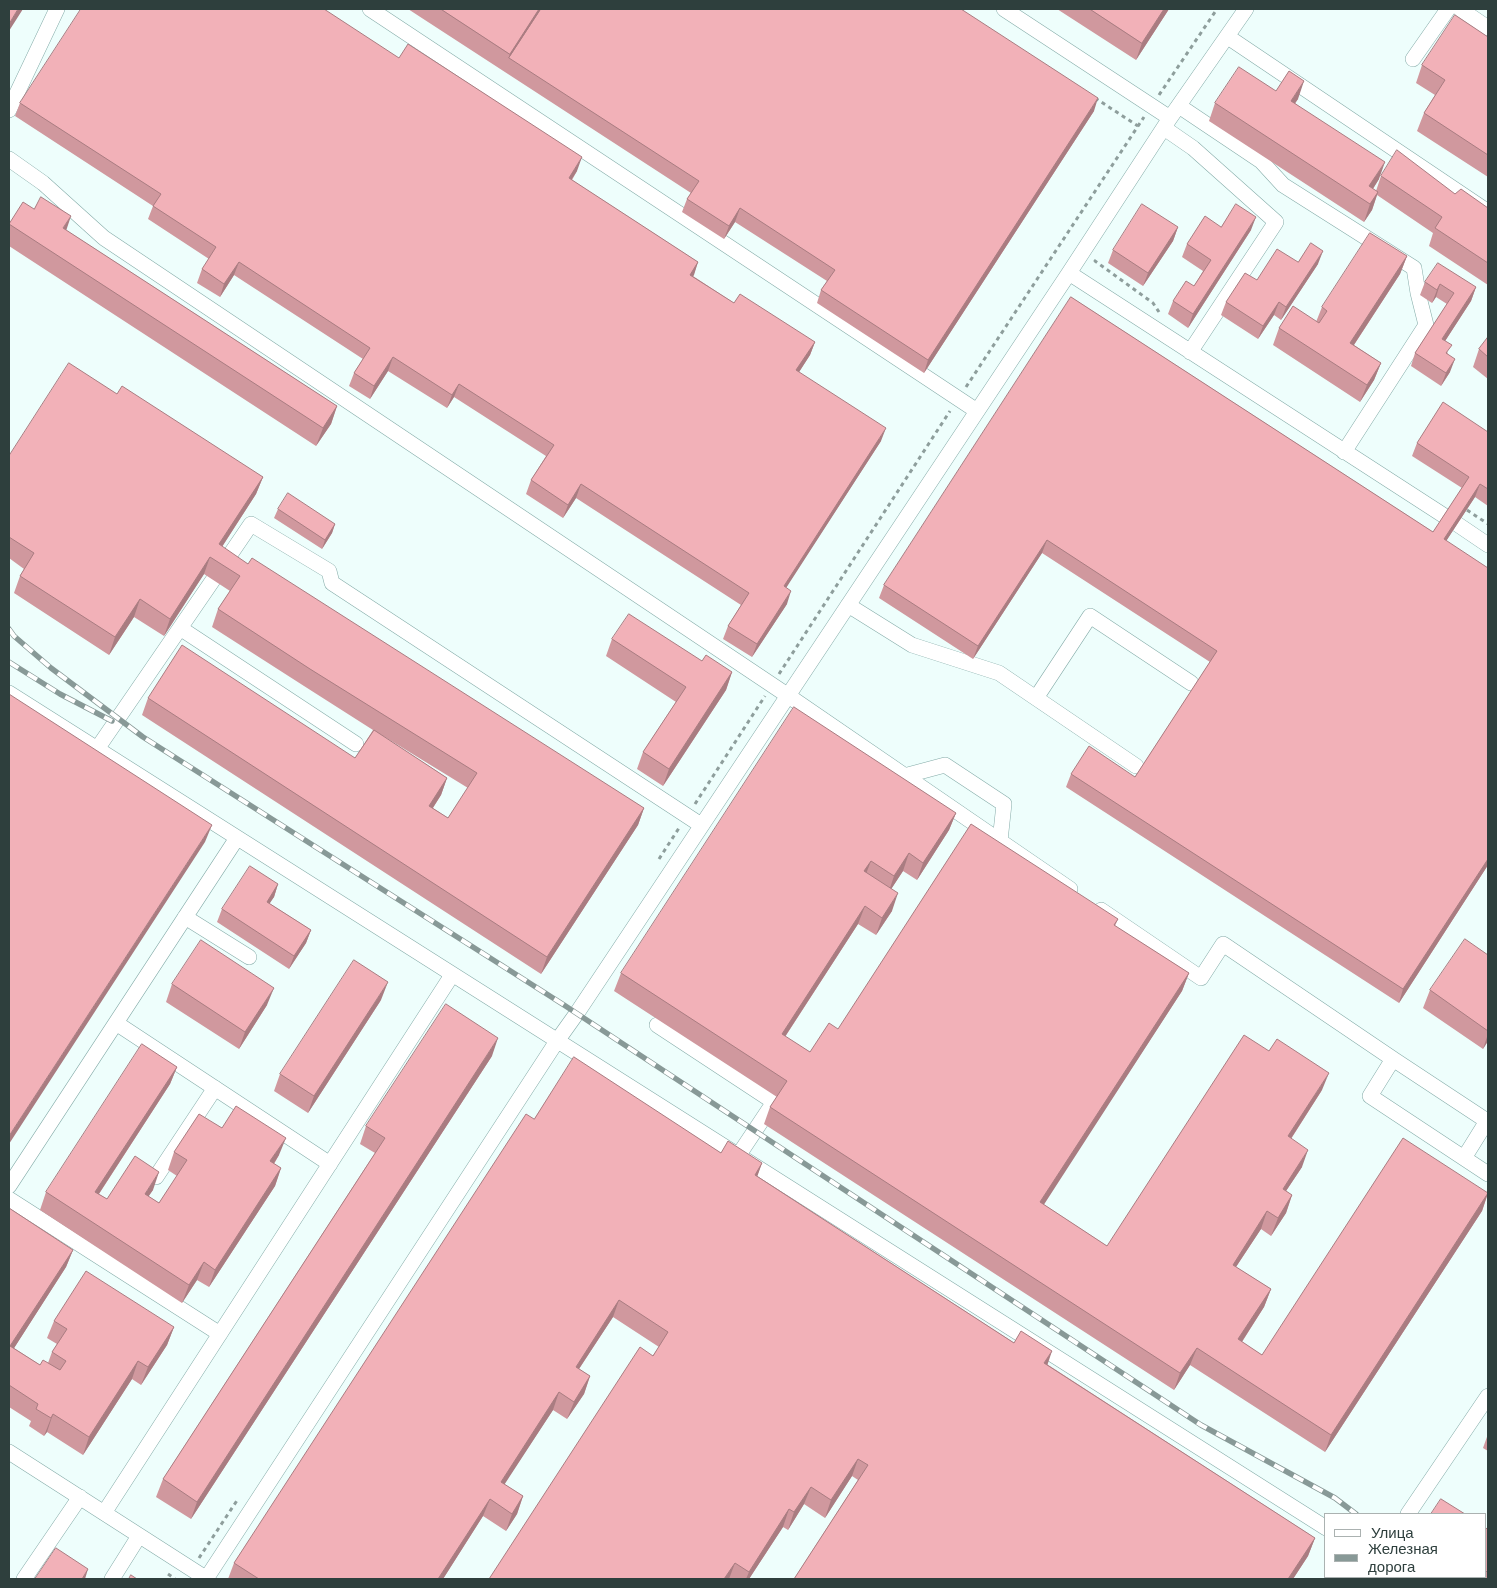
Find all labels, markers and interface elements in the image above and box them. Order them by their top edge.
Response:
legend [1324,1513,1487,1578]
text: Улица [1371,1524,1414,1542]
text: Железная дорога [1368,1540,1438,1576]

